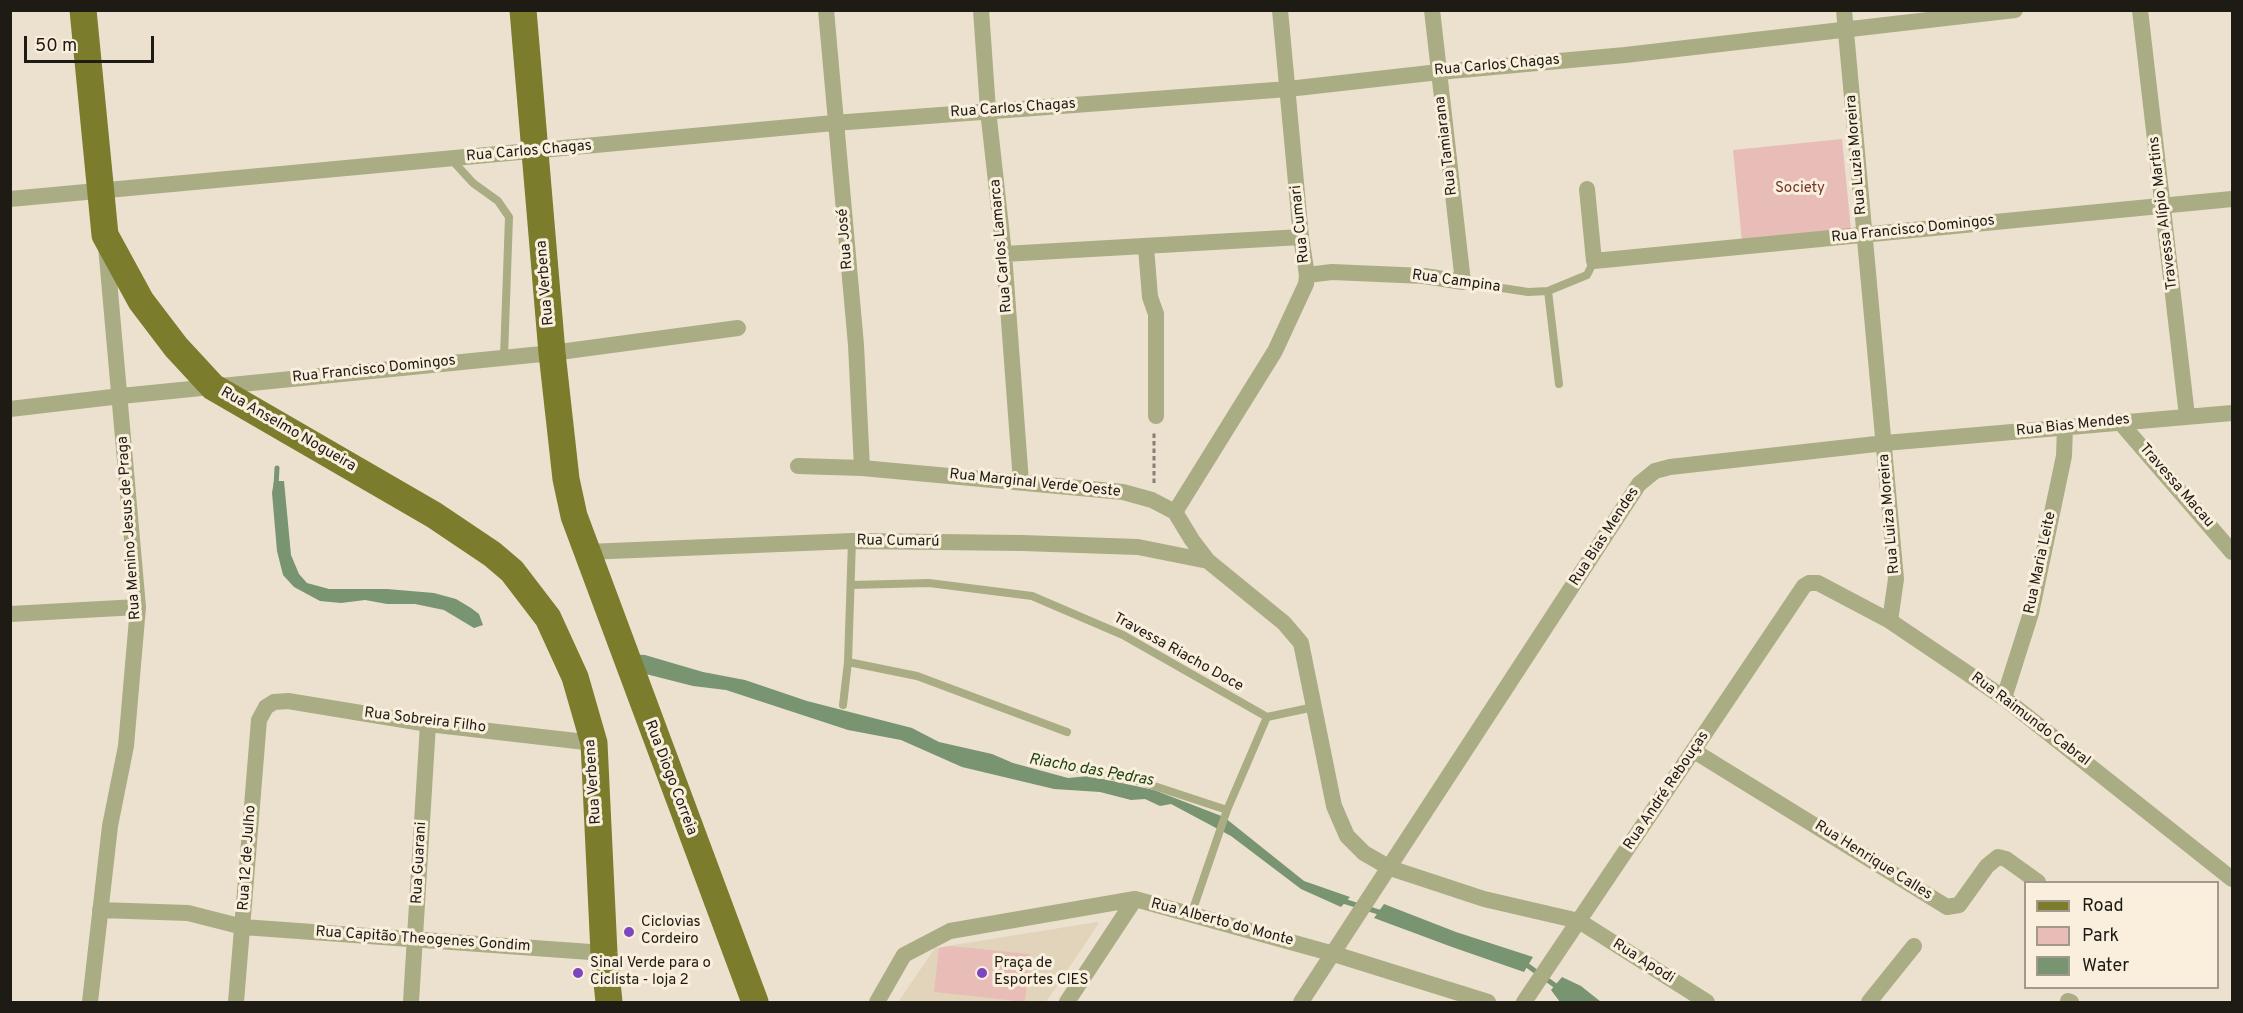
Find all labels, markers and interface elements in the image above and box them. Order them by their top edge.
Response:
scale bar [27,24,158,62]
text: 50 m [35,35,77,58]
street label: Rua Carlos Chagas [1434,52,1560,80]
street label: Rua Luzia Moreira [1843,94,1871,216]
street label: Rua Tamiarana [1432,95,1462,197]
street label: Rua Carlos Chagas [950,96,1076,122]
street label: Travessa Alípio Martins [2146,135,2182,291]
street label: Rua Carlos Chagas [466,138,592,166]
street label: Rua Carlos Lamarca [987,178,1017,314]
park label: Society [1775,180,1825,198]
street label: Rua Cumari [1288,184,1314,264]
street label: Rua José [834,208,858,270]
street label: Rua Francisco Domingos [1830,212,1996,248]
street label: Rua Verbena [533,240,559,326]
street label: Rua Campina [1411,267,1501,297]
street label: Rua Francisco Domingos [291,352,457,388]
street label: Rua Anselmo Nogueira [217,384,359,476]
street label: Rua Bias Mendes [2015,411,2131,441]
street label: Rua Menino Jesus de Praga [115,435,145,621]
street label: Travessa Macau [2135,440,2217,532]
street label: Rua Luiza Moreira [1876,453,1904,575]
street label: Rua Marginal Verde Oeste [948,466,1122,502]
street label: Rua Bias Mendes [1566,484,1644,590]
street label: Rua Maria Leite [2021,510,2061,616]
street label: Rua Cumarú [856,532,940,552]
street label: Travessa Riacho Doce [1110,610,1246,696]
street label: Rua Raimundo Cabral [1967,669,2093,771]
street label: Rua Sobreira Filho [363,705,487,737]
street label: Rua Diogo Correia [640,718,700,838]
street label: Rua André Rebouças [1621,728,1713,854]
street label: Rua Verbena [582,739,606,825]
water label: Riacho das Pedras [1027,751,1155,791]
street label: Rua 12 de Julho [235,805,261,911]
street label: Rua Henrique Calles [1811,817,1935,905]
street label: Rua Guarani [409,821,431,905]
legend [2024,881,2219,989]
street label: Rua Alberto do Monte [1149,895,1295,951]
text: Road [2082,895,2124,918]
place label: Ciclovias Cordeiro [641,914,701,949]
street label: Rua Capitão Theogenes Gondim [315,924,531,956]
marker: Ciclovias Cordeiro [622,925,636,939]
text: Park [2082,925,2119,948]
street label: Rua Apodi [1609,936,1677,988]
place label: Sinal Verde para o Ciclista - loja 2 [590,955,711,990]
place label: Praça de Esportes CIES [994,955,1088,990]
text: Water [2082,955,2129,978]
marker: Sinal Verde para o Ciclista - loja 2 [571,966,585,980]
marker: Praça de Esportes CIES [975,966,989,980]

